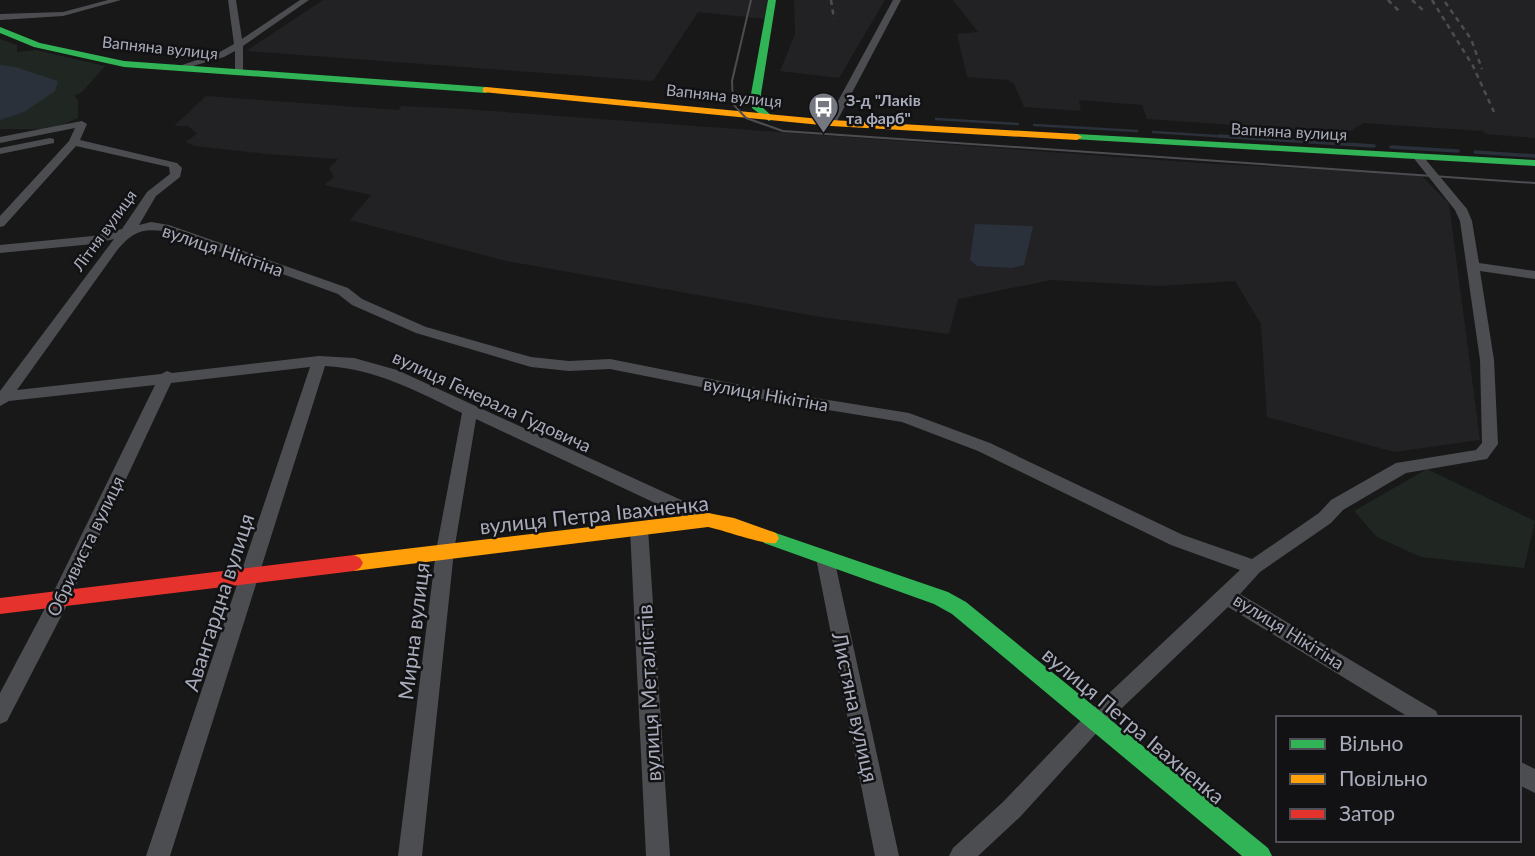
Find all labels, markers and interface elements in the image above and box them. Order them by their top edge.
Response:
street label: Вапняна вулиця [101,31,219,63]
street label: Вапняна вулиця [665,79,783,111]
place label: З-д "Лаків та фарб" [846,90,921,127]
bus stop icon: З-д "Лаків та фарб" [806,91,840,135]
street label: Вапняна вулиця [1230,118,1348,144]
street label: Літня вулиця [68,186,140,275]
street label: вулиця Нікітіна [160,219,286,281]
street label: вулиця Генерала Гудовича [389,345,595,457]
street label: вулиця Нікітіна [702,372,830,416]
street label: Обривиста вулиця [41,472,129,620]
street label: вулиця Петра Івахненка [478,490,710,538]
street label: Авангардна вулиця [177,510,259,694]
street label: Мирна вулиця [392,561,434,701]
street label: вулиця Нікітіна [1230,588,1348,674]
street label: вулиця Металістів [631,604,665,782]
street label: Листяна вулиця [828,629,884,784]
street label: вулиця Петра Івахненка [1038,641,1230,809]
legend [1276,716,1521,842]
text: Вільно [1339,730,1404,755]
text: Повільно [1339,765,1428,790]
text: Затор [1339,800,1395,825]

